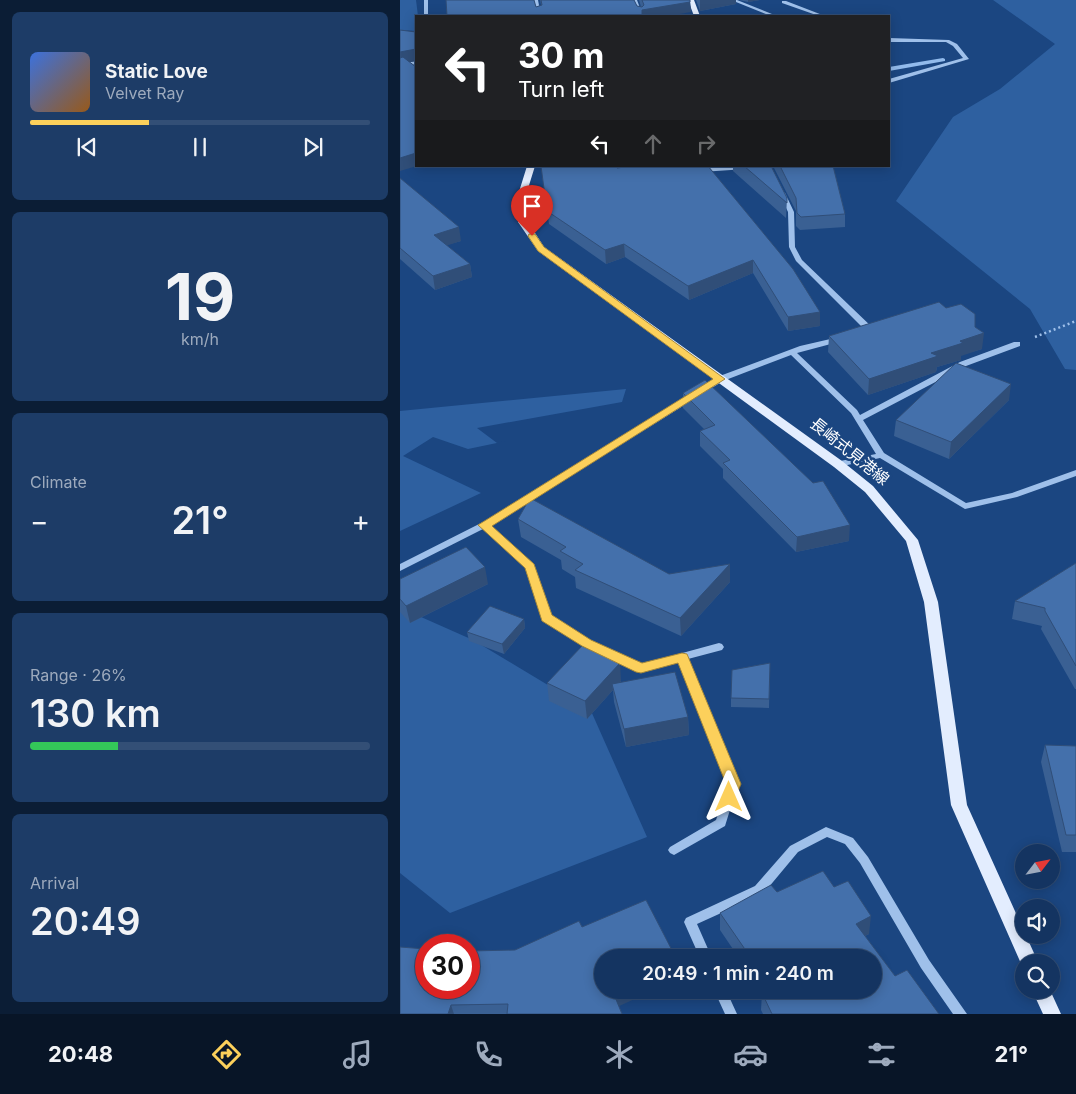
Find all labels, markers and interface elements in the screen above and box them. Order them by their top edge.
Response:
text: 30 m [518,34,604,76]
icon: left [435,35,500,100]
text: Static Love [105,60,208,83]
text: Turn left [518,76,604,102]
text: Velvet Ray [105,83,184,103]
icon: left [586,130,614,158]
icon: ahead [639,130,667,158]
icon: right [692,130,720,158]
icon: previous [73,133,101,161]
icon: pause [186,133,214,161]
icon: next [299,133,327,161]
pin [511,185,553,236]
icon: arrive [518,192,546,220]
text: 19 [165,257,235,336]
text: km/h [181,329,219,349]
street label: 長崎式見港線 [806,413,894,489]
text: Climate [30,472,87,492]
text: 21° [171,497,229,543]
text: − [30,504,49,538]
text: + [351,504,370,538]
text: Range · 26% [30,665,127,685]
text: 130 km [30,690,161,736]
position arrow [702,770,754,822]
north arrow [1015,844,1060,889]
map controls [1015,844,1060,999]
text: Arrival [30,873,79,893]
text: 20:49 [30,898,140,944]
button: sound [1015,899,1060,944]
speed limit sign: 30 [415,934,480,999]
button: search [1015,954,1060,999]
text: 20:49 · 1 min · 240 m [642,962,834,985]
icon: directions [209,1037,244,1072]
icon: music [340,1037,375,1072]
icon: phone [471,1037,506,1072]
icon: climate [602,1037,637,1072]
icon: car [733,1037,768,1072]
icon: filters [864,1037,899,1072]
text: 20:48 [48,1041,113,1067]
text: 21° [995,1041,1028,1067]

